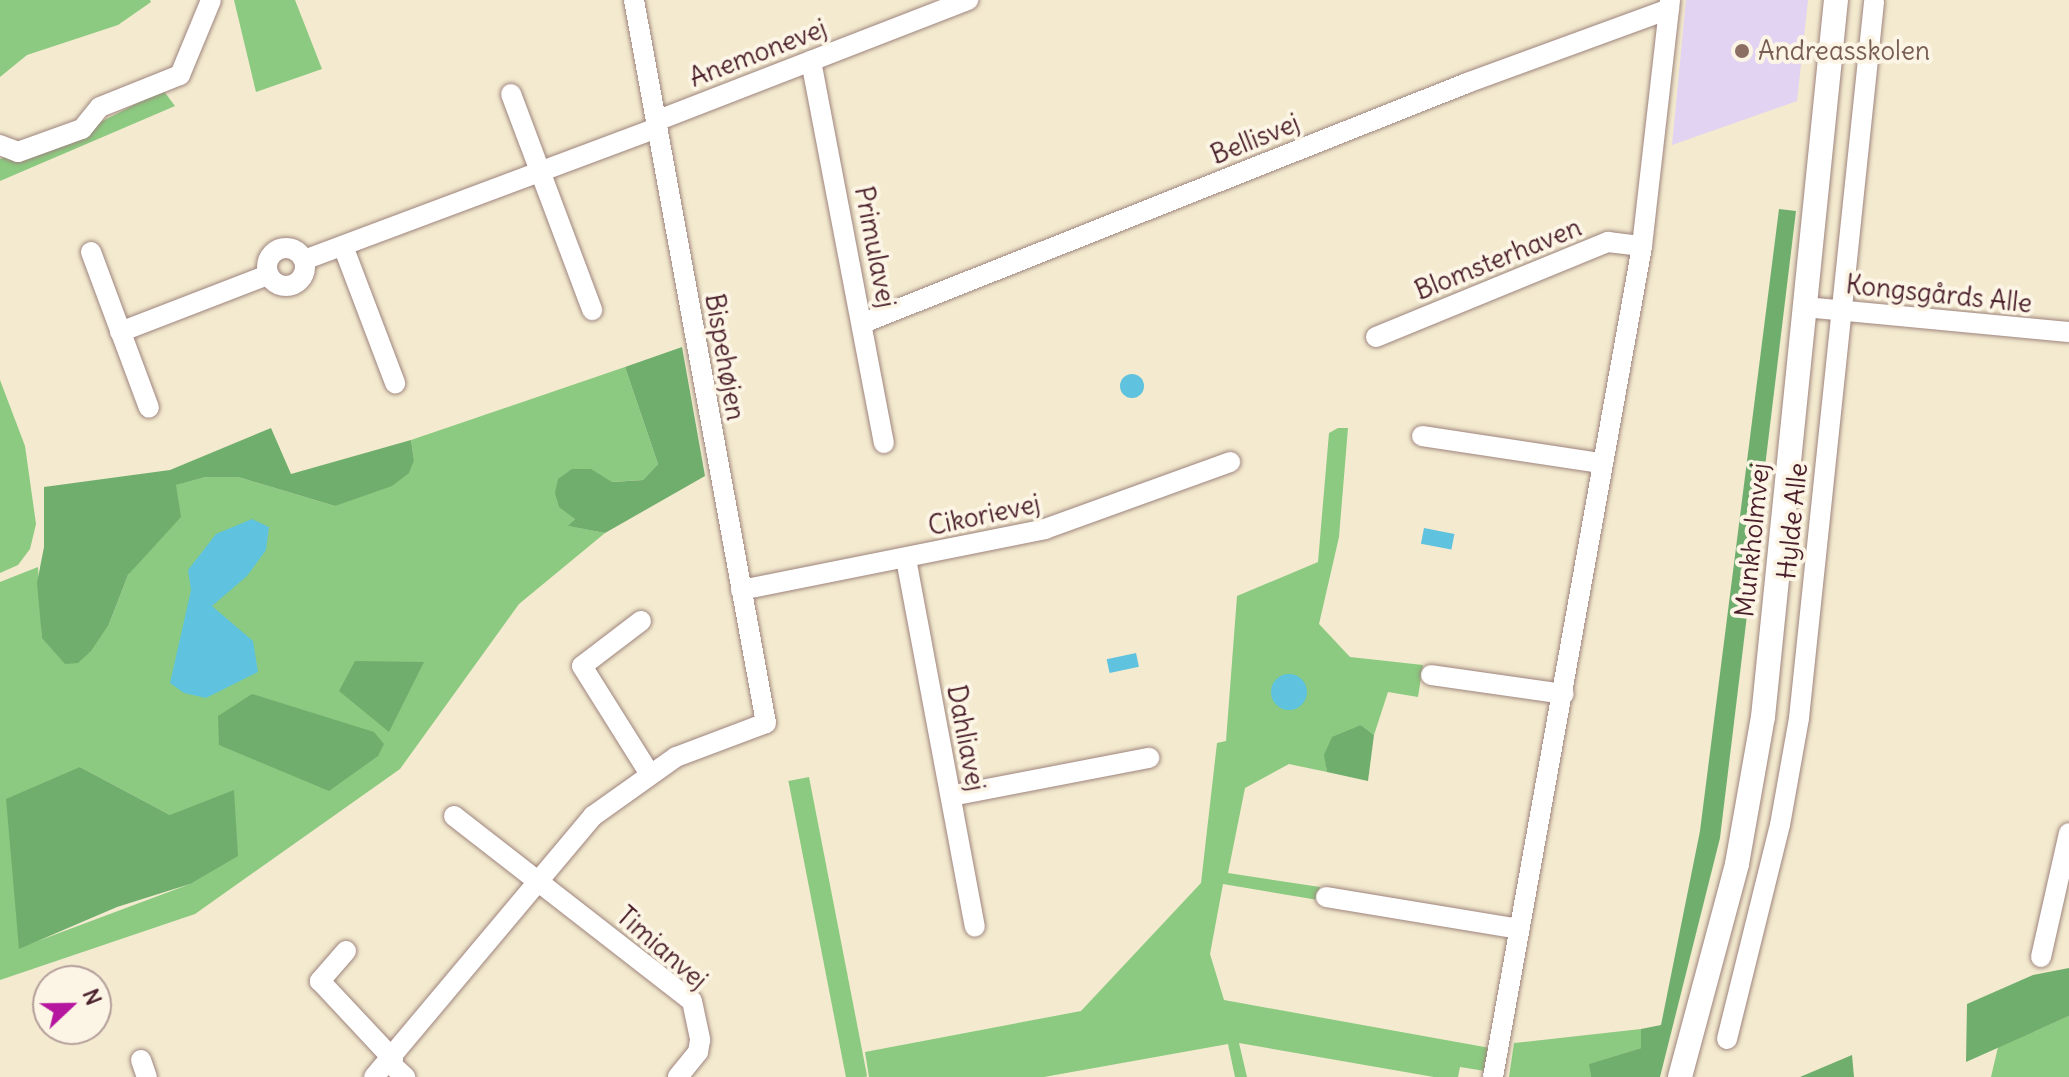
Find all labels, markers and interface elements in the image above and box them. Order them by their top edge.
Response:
street label: Anemonevej [685,13,831,93]
place label: Andreasskolen [1758,35,1930,67]
marker: Andreasskolen [1733,42,1751,60]
street label: Bellisvej [1206,107,1304,171]
street label: Primulavej [848,184,902,310]
street label: Blomsterhaven [1410,211,1586,307]
street label: Kongsgårds Alle [1844,269,2034,319]
street label: Bispehøjen [699,291,751,423]
street label: Munkholmvej [1728,461,1776,619]
street label: Hylde Alle [1770,461,1814,581]
street label: Cikorievej [925,488,1043,542]
street label: Dahliavej [940,682,992,794]
street label: Timianvej [610,900,714,996]
north arrow [32,965,112,1045]
text: N [77,984,108,1009]

